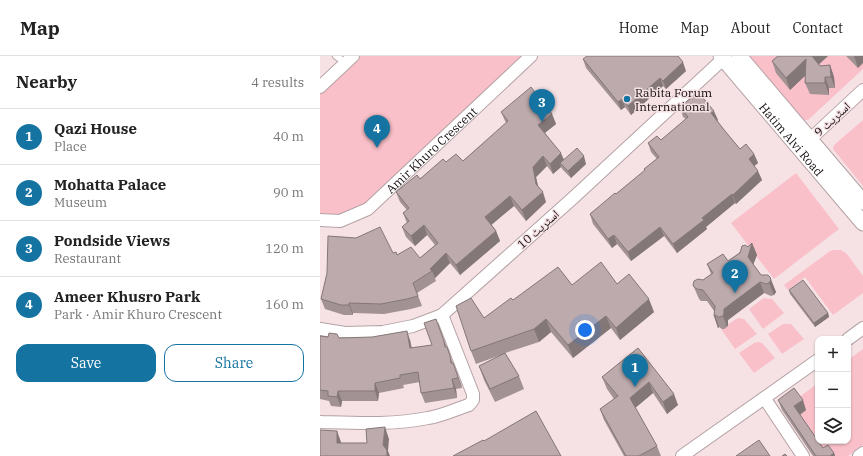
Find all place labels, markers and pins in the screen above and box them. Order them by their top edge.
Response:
place label: Rabita Forum International [635,85,713,114]
pin: 3 [529,89,555,122]
marker: Rabita Forum International [622,94,632,104]
pin: 4 [364,115,390,148]
pin: 2 [722,260,748,293]
pin: 1 [622,354,648,387]

